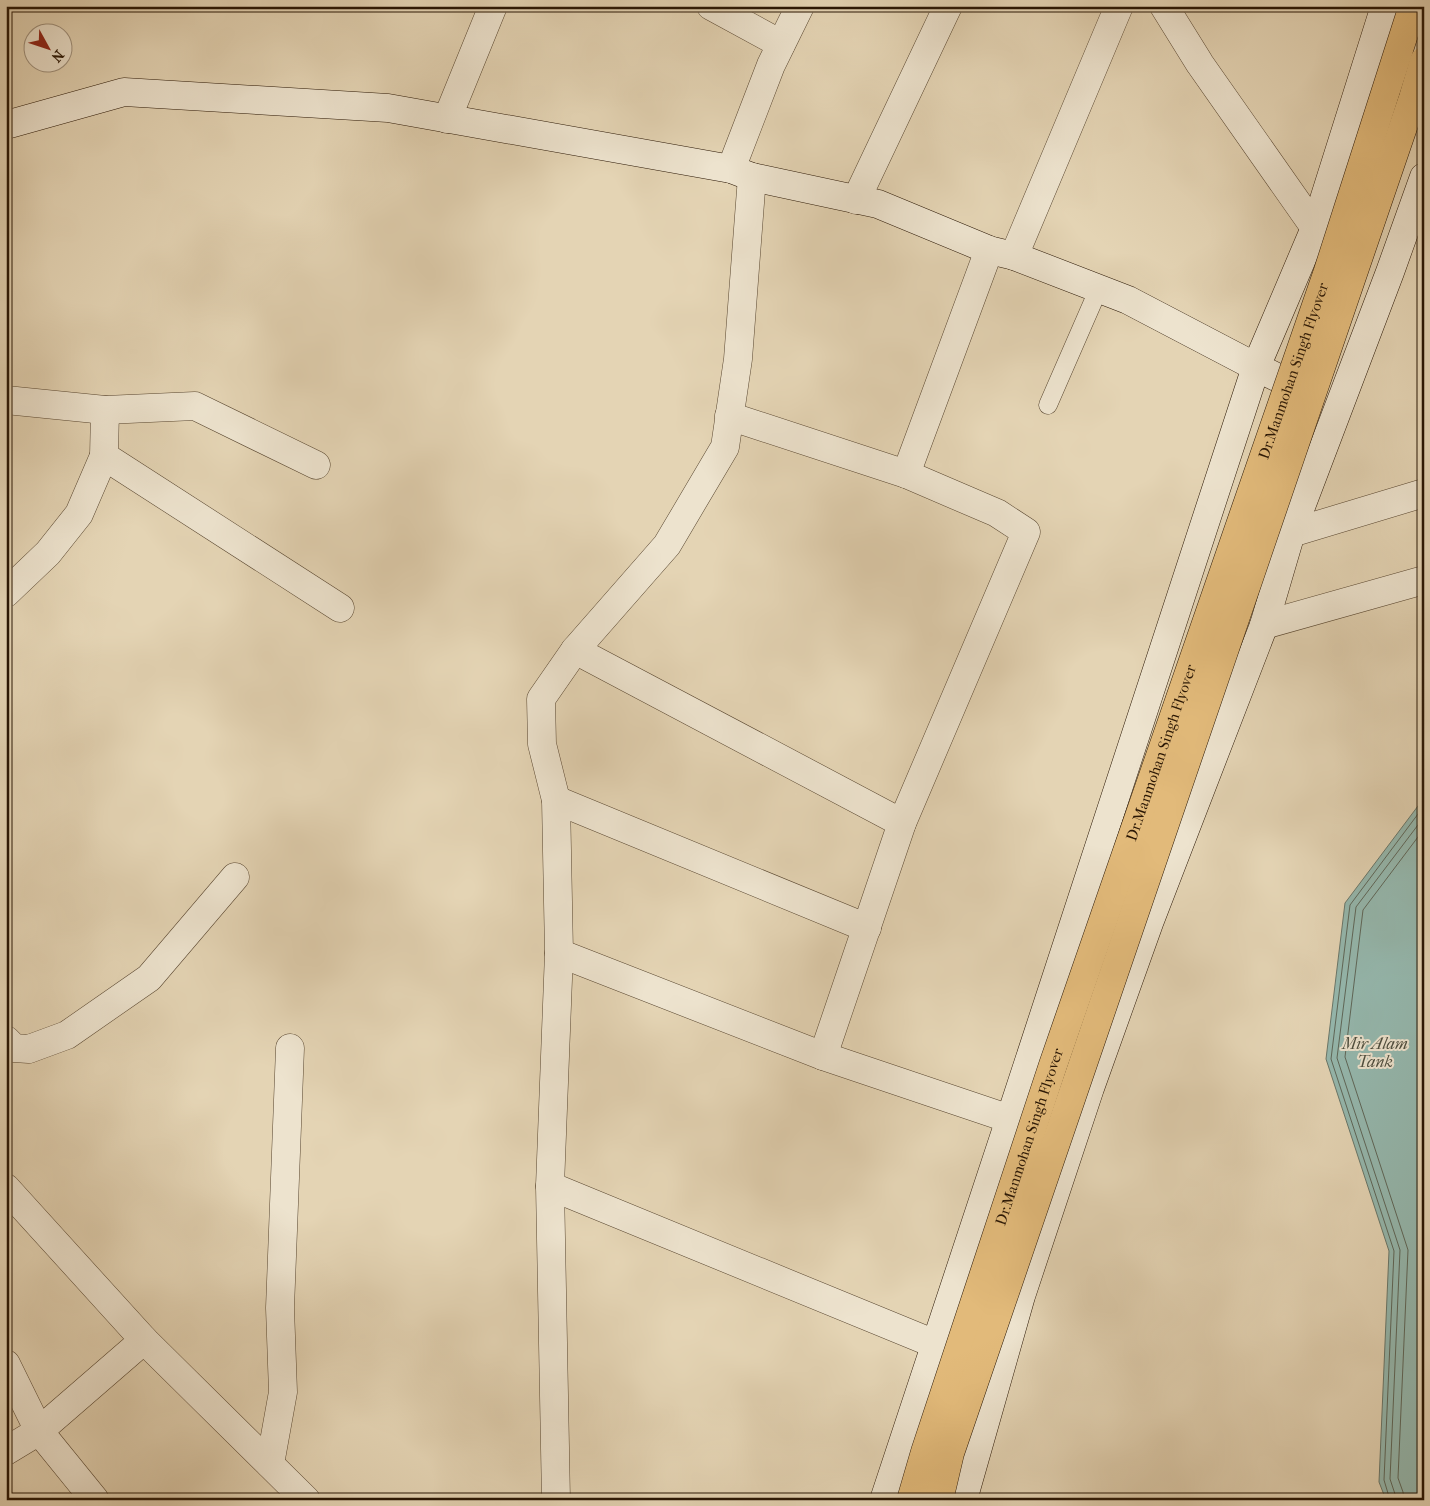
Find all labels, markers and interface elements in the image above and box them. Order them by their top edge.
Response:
north arrow [22,22,72,72]
text: N [47,47,68,66]
street label: Dr.Manmohan Singh Flyover [1254,280,1332,462]
street label: Dr.Manmohan Singh Flyover [1122,662,1200,843]
water label: Mir Alam Tank [1341,1034,1408,1071]
street label: Dr.Manmohan Singh Flyover [992,1045,1067,1228]

